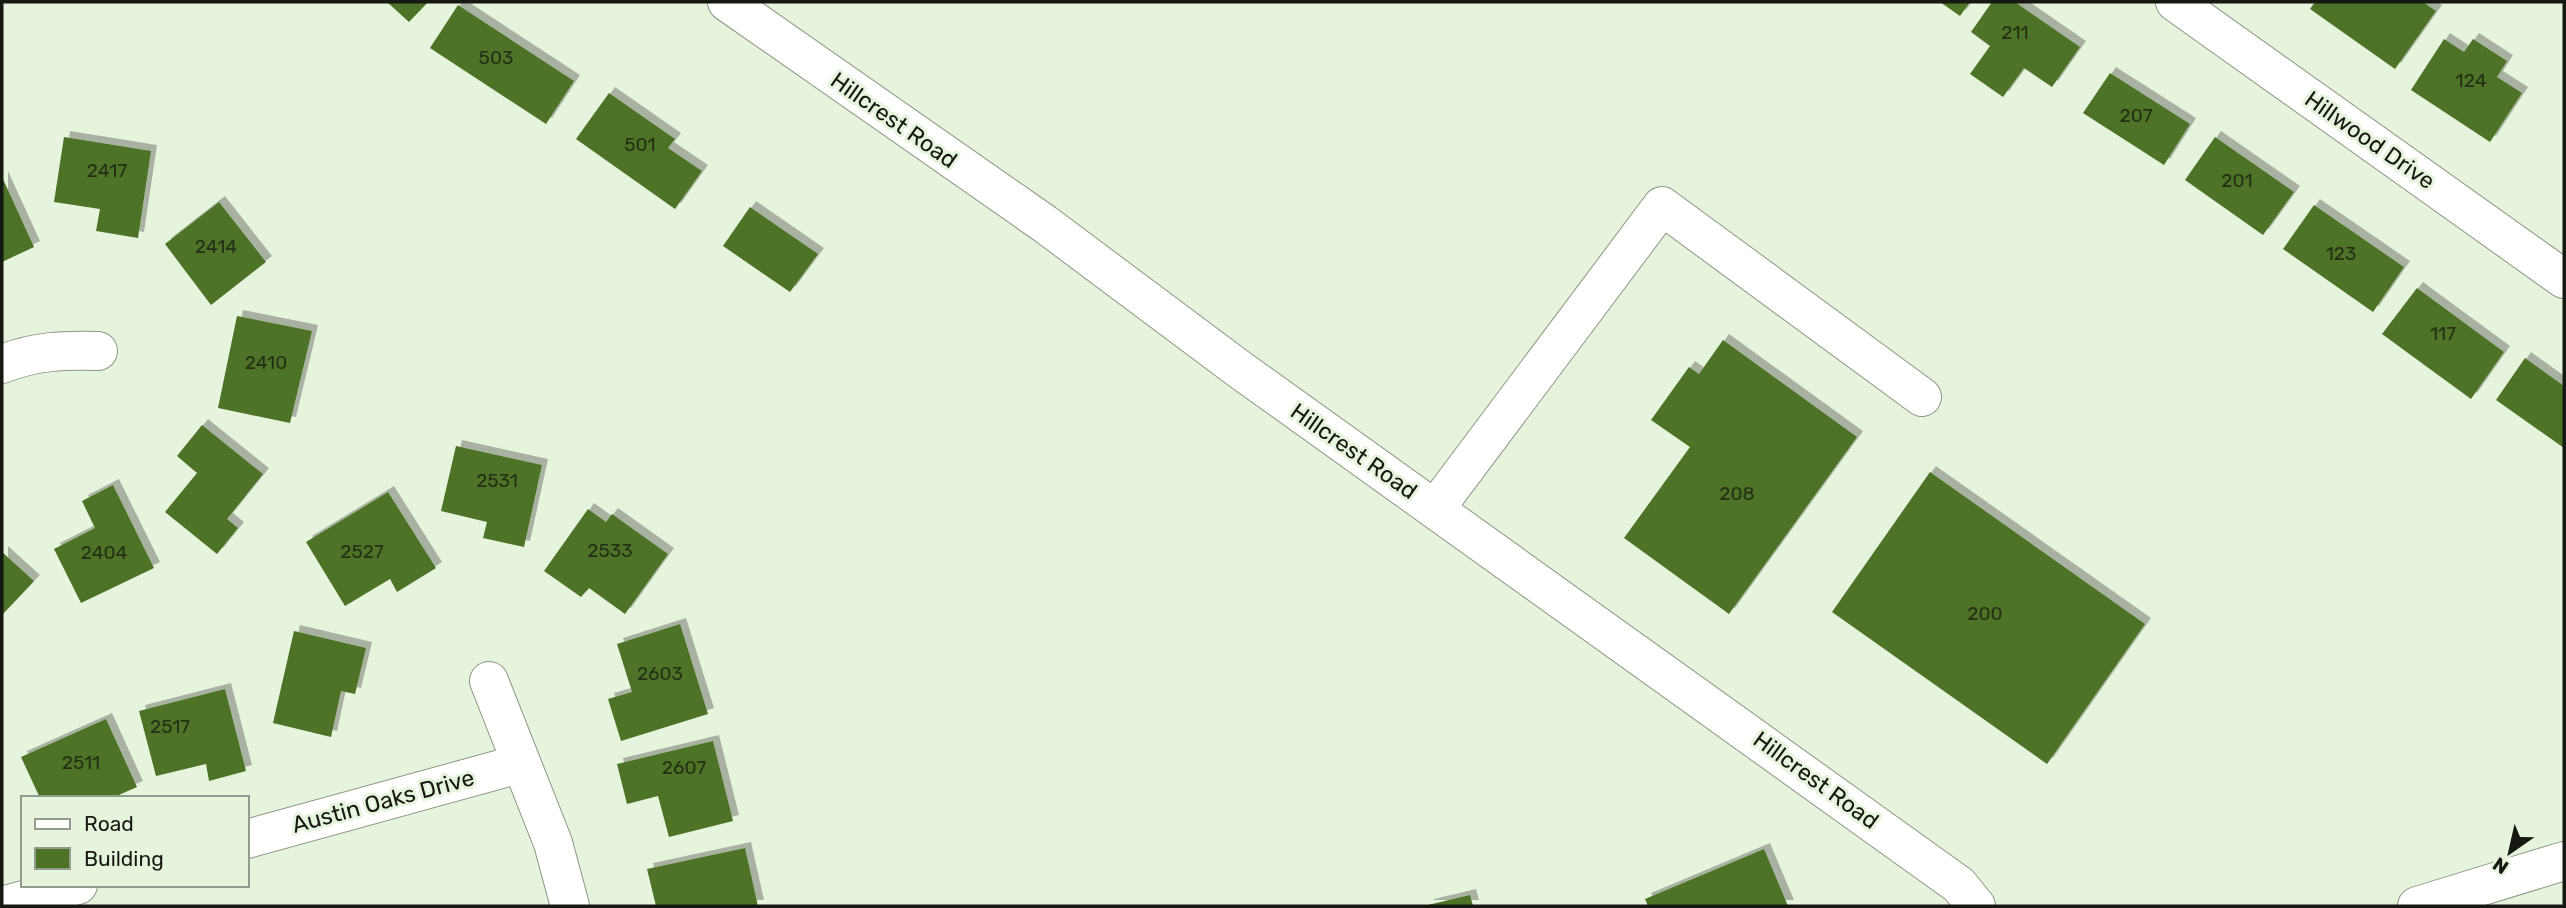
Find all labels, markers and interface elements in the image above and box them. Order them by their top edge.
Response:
house number: 211 [2001,21,2029,44]
house number: 503 [479,46,513,69]
street label: Hillcrest Road [825,66,963,174]
house number: 124 [2456,69,2487,92]
street label: Hillwood Drive [2300,85,2440,195]
house number: 207 [2120,104,2153,127]
house number: 501 [624,133,656,156]
house number: 2417 [87,159,127,182]
house number: 201 [2221,169,2253,192]
house number: 2414 [195,235,237,258]
house number: 123 [2326,242,2356,265]
house number: 117 [2430,322,2456,345]
house number: 2410 [245,351,287,374]
street label: Hillcrest Road [1285,397,1423,505]
house number: 2531 [476,469,518,492]
house number: 208 [1719,482,1755,505]
house number: 2533 [587,539,633,562]
house number: 2527 [340,540,384,563]
house number: 2404 [81,541,128,564]
house number: 200 [1967,602,2003,625]
house number: 2603 [637,662,683,685]
house number: 2517 [150,715,190,738]
street label: Hillcrest Road [1748,725,1884,835]
house number: 2511 [62,751,100,774]
house number: 2607 [662,756,706,779]
street label: Austin Oaks Drive [289,763,477,839]
legend [21,796,248,887]
text: Road [84,811,134,836]
north arrow [2475,817,2545,887]
text: Building [84,846,164,871]
text: N [2489,852,2513,879]

